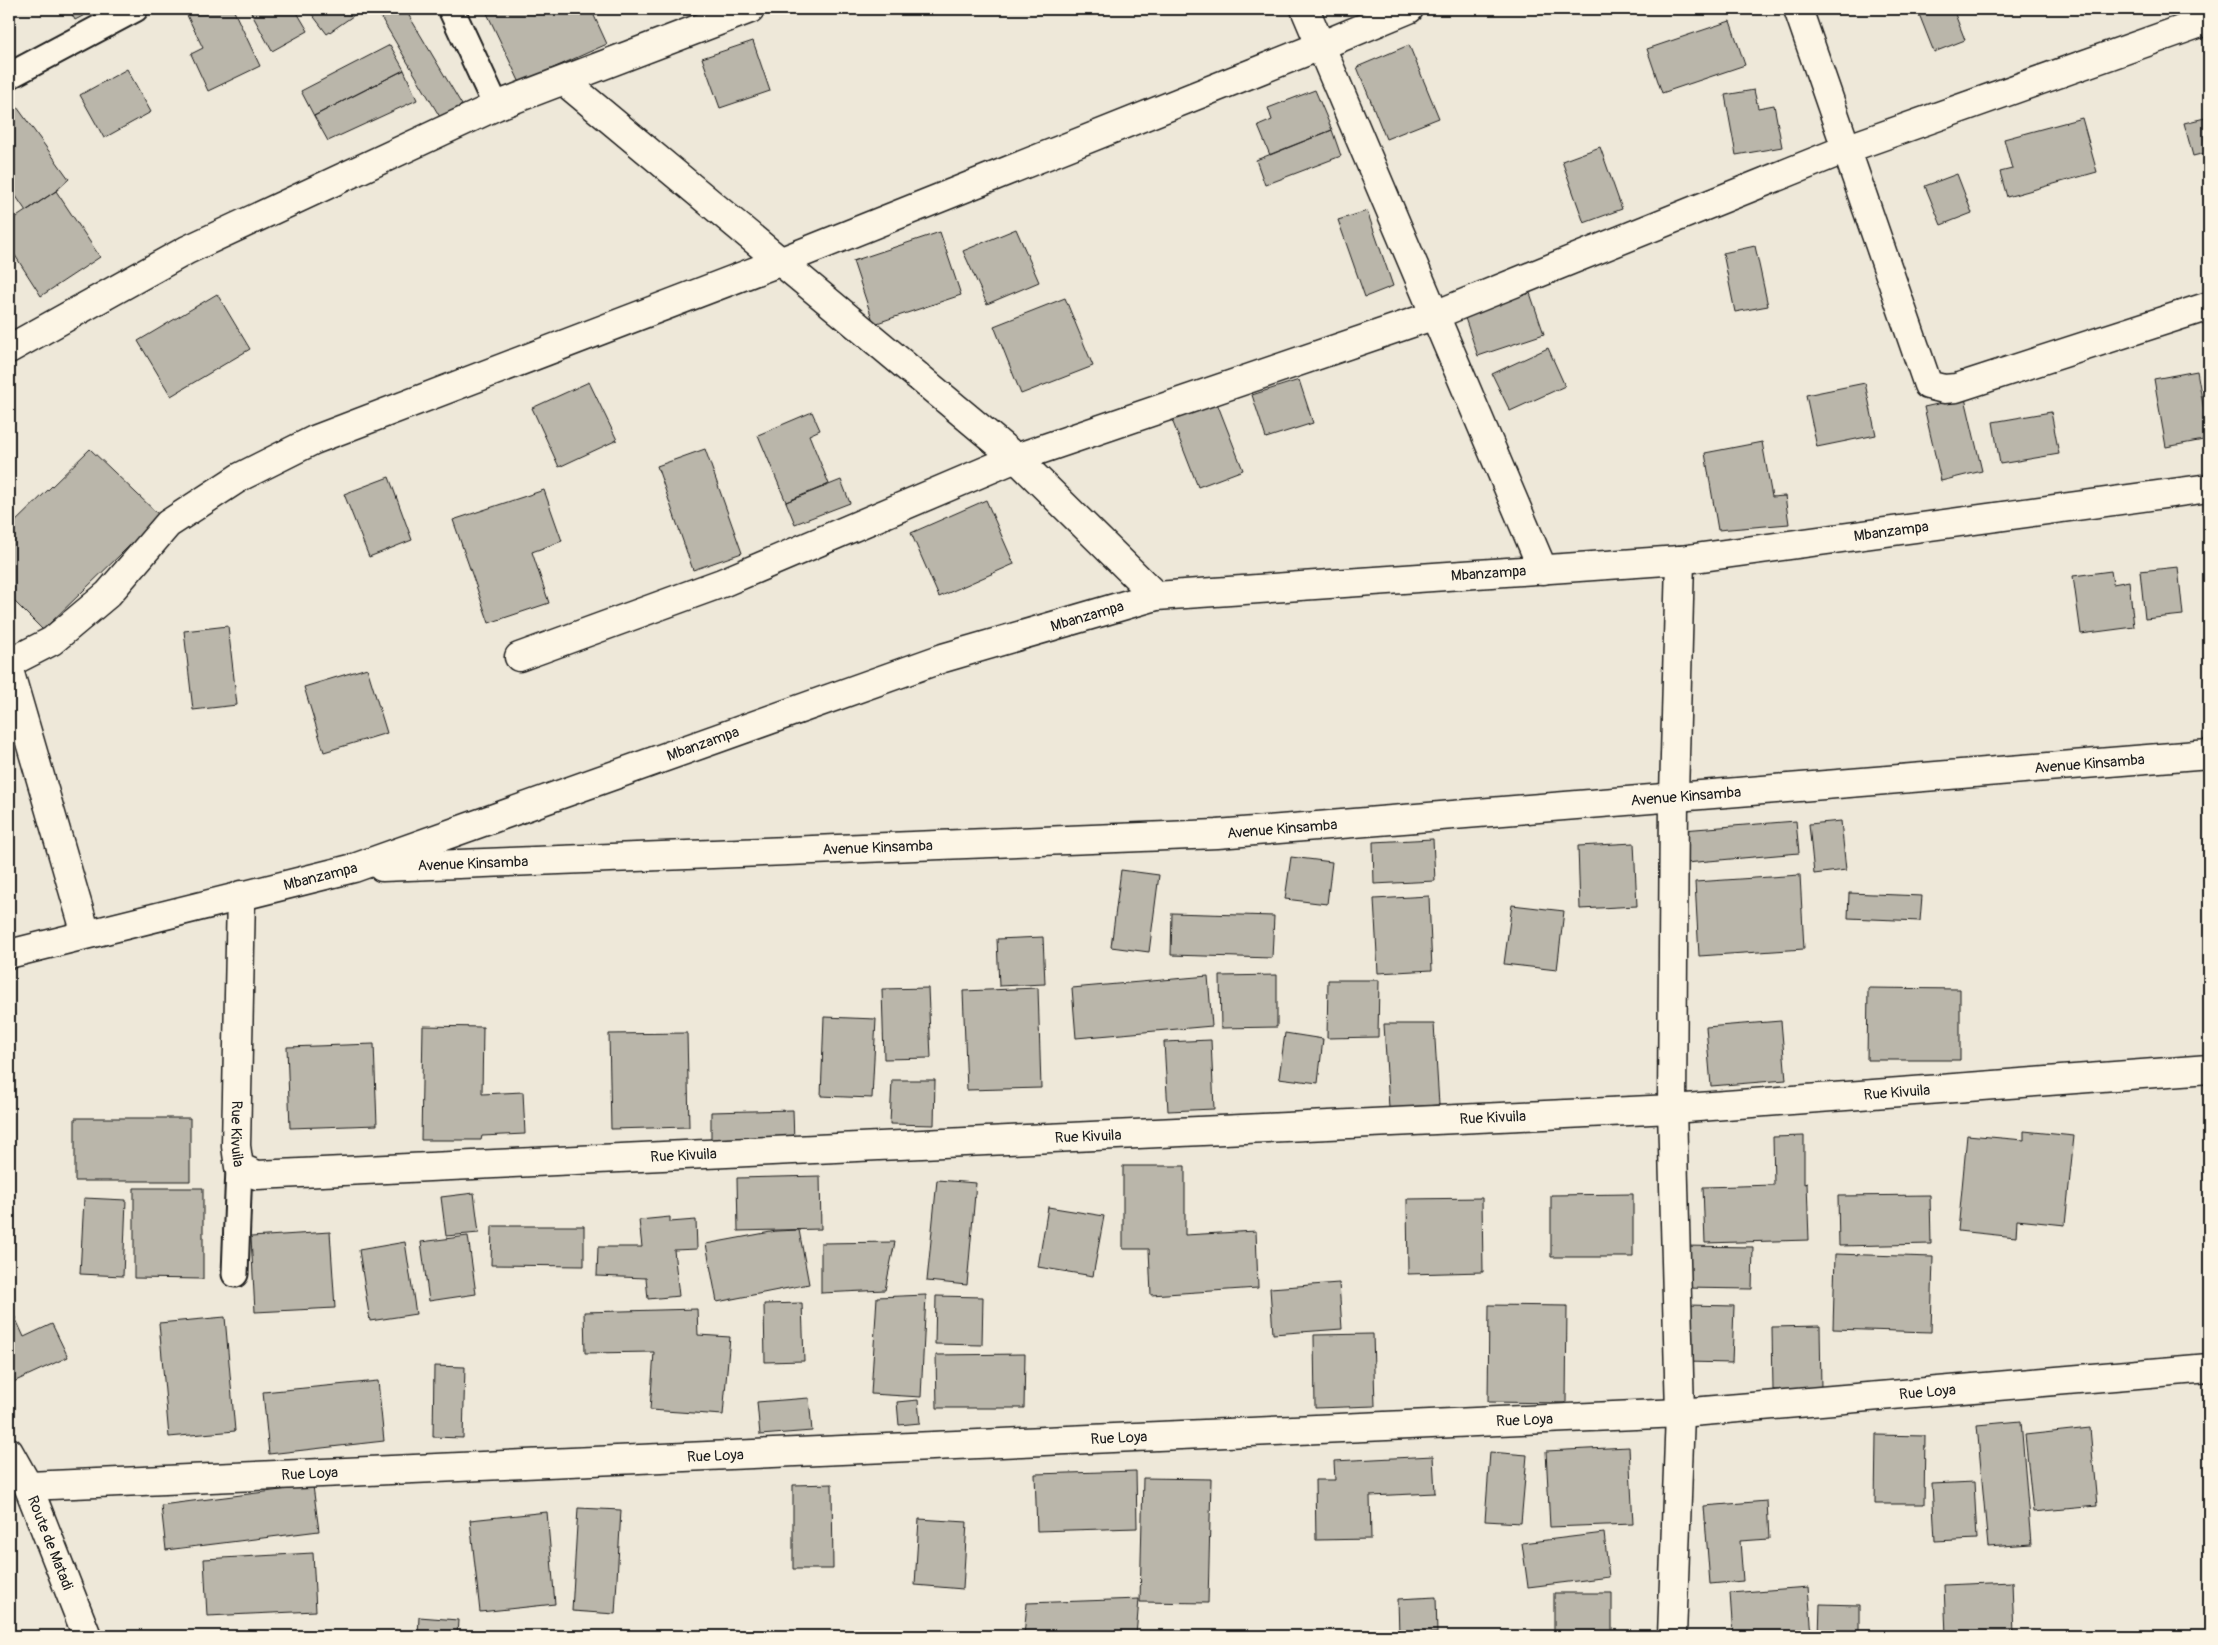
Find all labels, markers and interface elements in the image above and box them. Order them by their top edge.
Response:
street label: Mbanzampa [1852,517,1930,546]
street label: Mbanzampa [1450,561,1527,585]
street label: Mbanzampa [1048,596,1126,636]
street label: Mbanzampa [664,722,742,765]
street label: Avenue Kinsamba [2034,750,2145,778]
street label: Avenue Kinsamba [1630,782,1742,810]
street label: Avenue Kinsamba [1226,815,1338,843]
street label: Avenue Kinsamba [822,836,933,859]
street label: Avenue Kinsamba [417,852,529,875]
street label: Mbanzampa [282,858,359,895]
street label: Rue Kivuila [1863,1080,1931,1104]
street label: Rue Kivuila [226,1100,248,1168]
street label: Rue Kivuila [1459,1106,1526,1128]
street label: Rue Kivuila [1054,1125,1122,1147]
street label: Rue Kivuila [650,1144,717,1166]
street label: Rue Loya [1898,1380,1957,1404]
street label: Rue Loya [1496,1409,1553,1431]
street label: Rue Loya [1090,1427,1148,1449]
street label: Rue Loya [687,1445,744,1466]
street label: Rue Loya [281,1463,339,1484]
street label: Route de Matadi [23,1493,78,1593]

